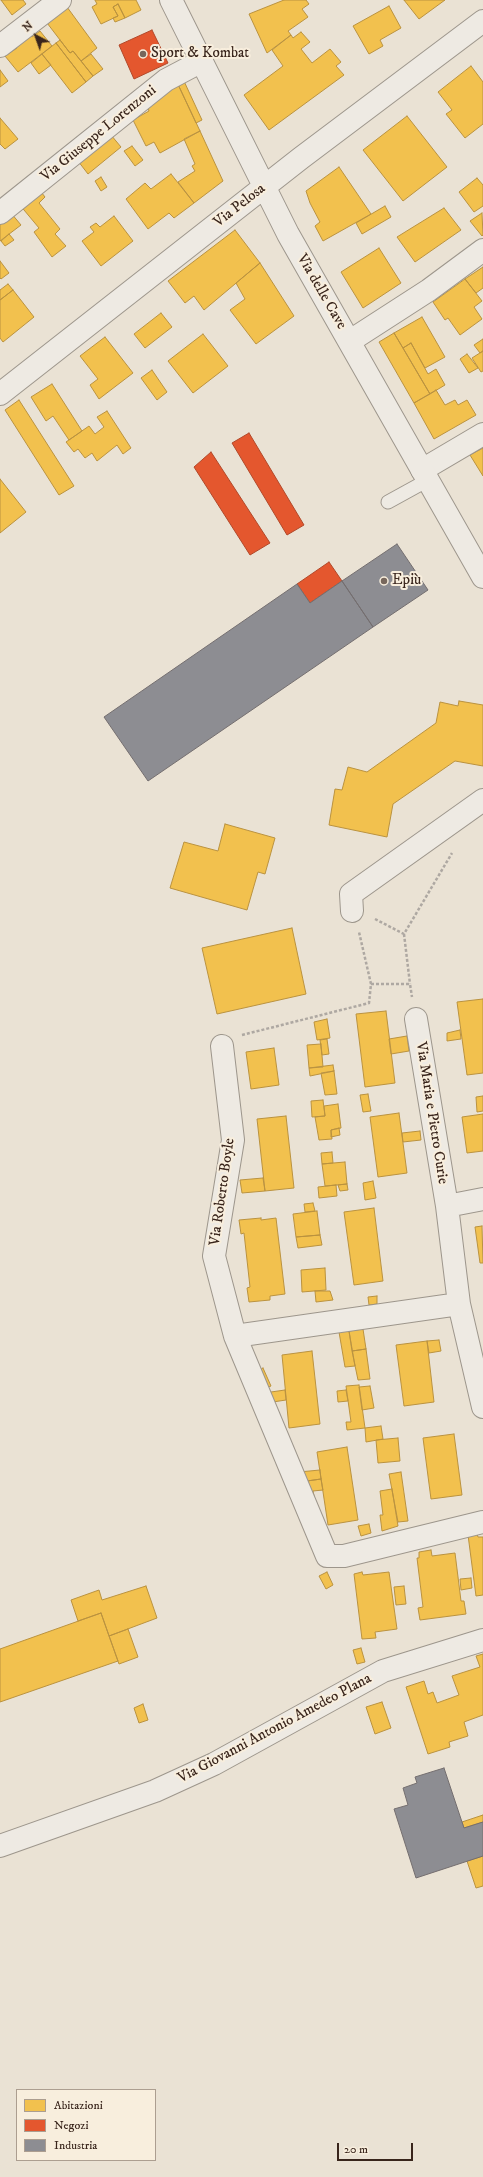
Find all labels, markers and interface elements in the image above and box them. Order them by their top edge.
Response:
north arrow [16,16,56,56]
text: N [20,19,36,35]
place label: Sport & Kombat [151,45,249,63]
marker: Sport & Kombat [138,49,148,59]
street label: Via Giuseppe Lorenzoni [38,82,160,186]
street label: Via Pelosa [211,180,269,232]
street label: Via delle Cave [292,251,350,333]
place label: Epiù [392,572,421,590]
marker: Epiù [379,576,389,586]
street label: Via Maria e Pietro Curie [411,1041,451,1185]
street label: Via Roberto Boyle [207,1137,239,1247]
street label: Via Giovanni Antonio Amedeo Plana [175,1670,375,1788]
legend [16,2089,156,2161]
text: Abitazioni [54,2098,103,2113]
text: Negozi [54,2118,89,2133]
scale bar [339,2135,415,2161]
text: Industria [54,2138,97,2153]
text: 20 m [344,2142,368,2157]

